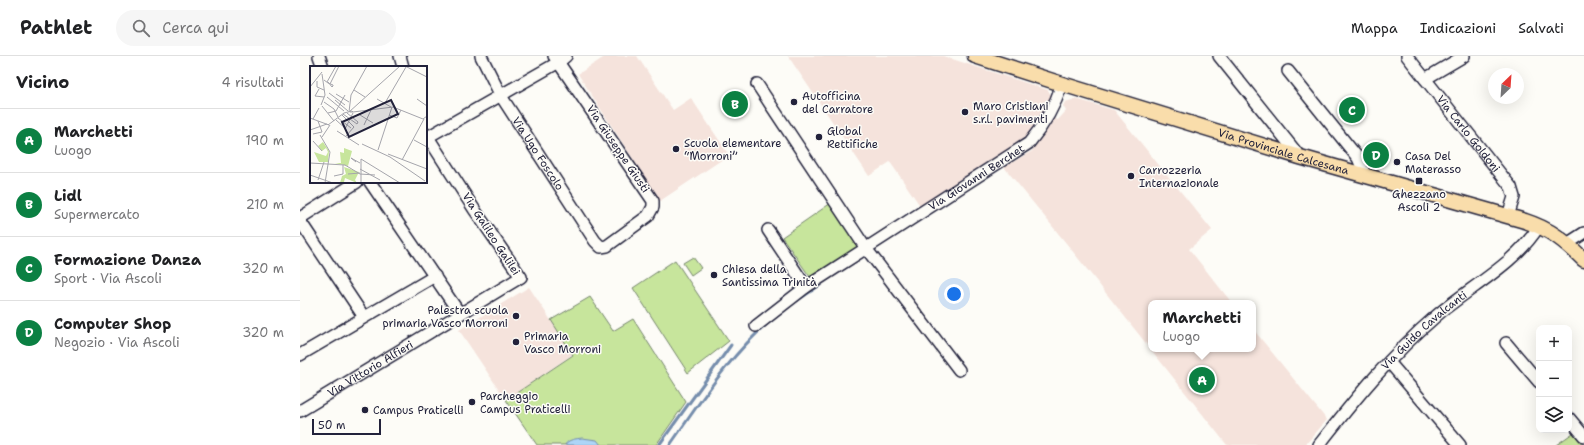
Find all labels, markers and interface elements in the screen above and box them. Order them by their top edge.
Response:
search box [116,10,396,46]
text: Pathlet [20,15,92,40]
icon: search [130,17,152,39]
text: Cerca qui [162,18,229,38]
text: Mappa [1351,19,1398,37]
text: Indicazioni [1420,19,1496,37]
text: Salvati [1518,19,1564,37]
inset map [310,66,427,183]
north arrow [1488,68,1524,104]
text: Vicino [16,71,69,93]
text: 4 risultati [221,74,284,91]
pin: B [722,89,748,119]
place label: Autofficina del Carratore [802,89,873,117]
street label: Via Carlo Goldoni [1433,92,1504,175]
pin: C [1339,95,1365,125]
marker: Autofficina del Carratore [789,97,799,107]
place label: Maro Cristiani s.r.l. pavimenti [973,99,1049,127]
street label: Via Giuseppe Giusti [583,102,653,196]
marker: Maro Cristiani s.r.l. pavimenti [960,107,970,117]
street label: Via Ugo Foscolo [509,114,568,193]
text: Marchetti [54,122,133,142]
place label: Global Rettifiche [827,124,878,152]
street label: Via Provinciale Calcesana [1216,125,1351,178]
text: A [24,132,34,149]
text: 190 m [245,132,284,149]
marker: Global Rettifiche [814,132,824,142]
place label: Scuola elementare “Morroni” [684,136,782,164]
street label: Via Giovanni Berchet [925,140,1027,214]
pin: D [1363,140,1389,170]
text: Luogo [54,142,92,159]
marker: Scuola elementare “Morroni” [671,144,681,154]
place label: Casa Del Materasso [1405,149,1461,177]
marker: Casa Del Materasso [1392,157,1402,167]
place label: Carrozzeria Internazionale [1139,163,1219,191]
marker: Carrozzeria Internazionale [1126,171,1136,181]
marker: Ghezzano Ascoli 2 [1414,176,1424,186]
text: Lidl [54,186,82,206]
place label: Ghezzano Ascoli 2 [1392,187,1446,215]
street label: Via Galileo Galilei [459,190,523,278]
text: B [25,196,33,213]
text: 210 m [246,196,284,213]
text: Supermercato [54,206,140,223]
text: Formazione Danza [54,250,201,270]
text: C [25,260,33,277]
text: 320 m [242,260,284,277]
place label: Chiesa della Santissima Trinità [722,262,817,290]
text: Sport · Via Ascoli [54,270,162,287]
marker: Chiesa della Santissima Trinità [709,270,719,280]
your location [944,284,964,304]
street label: Via Guido Cavalcanti [1378,287,1470,373]
popup [1148,300,1256,352]
place label: Palestra scuola primaria Vasco Morroni [382,303,508,331]
text: Marchetti [1163,308,1241,328]
marker: Palestra scuola primaria Vasco Morroni [511,311,521,321]
text: Computer Shop [54,314,171,334]
text: D [24,324,34,341]
text: 320 m [242,324,284,341]
map controls [1536,325,1572,433]
button: + [1536,325,1572,361]
text: Luogo [1163,328,1200,345]
place label: Primaria Vasco Morroni [524,329,601,357]
text: Negozio · Via Ascoli [54,334,180,351]
street label: Via Vittorio Alfieri [324,337,416,400]
marker: Primaria Vasco Morroni [511,337,521,347]
button: − [1536,361,1572,397]
pin: A [1189,365,1215,395]
place label: Parcheggio Campus Praticelli [480,389,571,417]
marker: Parcheggio Campus Praticelli [467,397,477,407]
button: layers [1536,397,1572,433]
place label: Campus Praticelli [373,403,464,418]
marker: Campus Praticelli [360,405,370,415]
scale bar [312,417,381,436]
text: 50 m [318,418,346,433]

